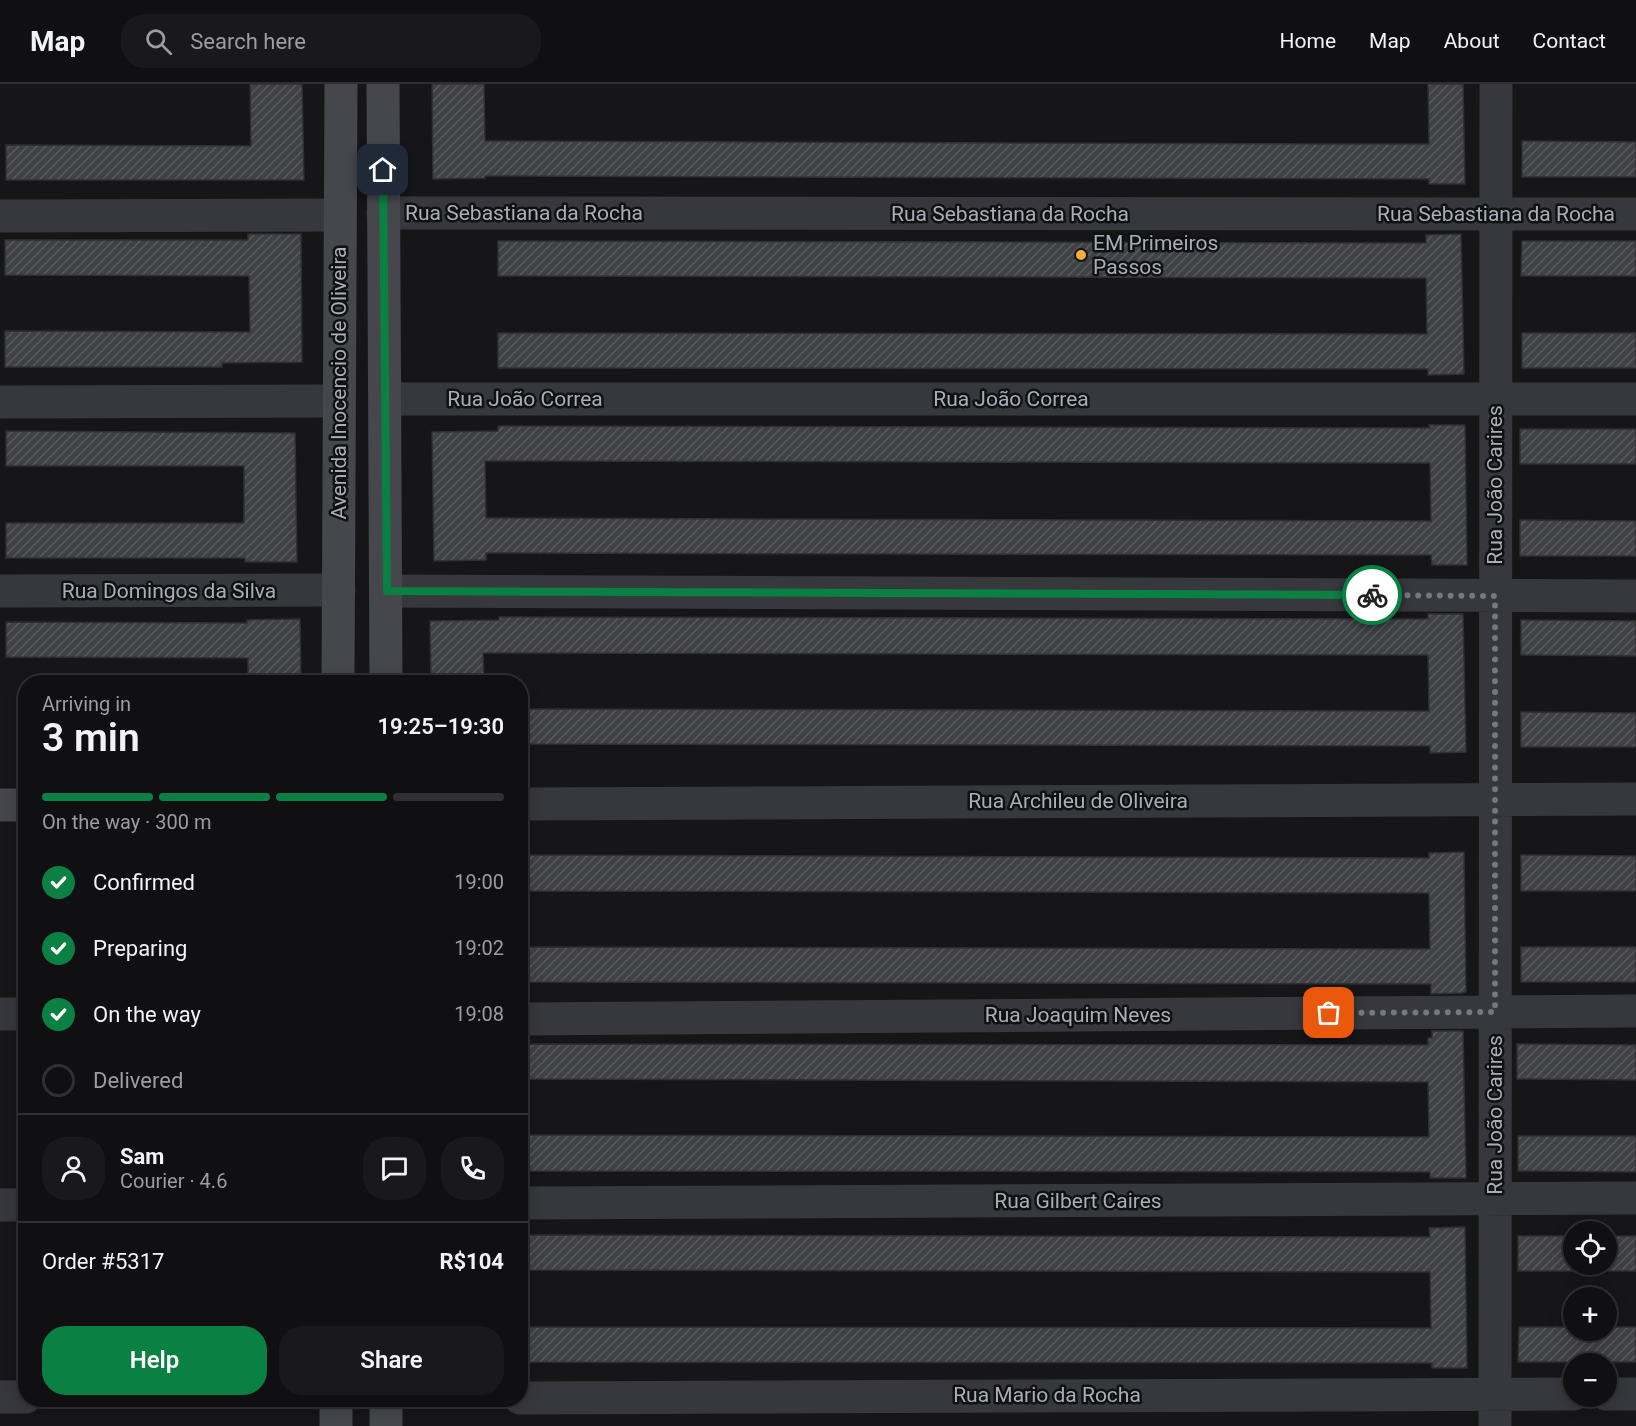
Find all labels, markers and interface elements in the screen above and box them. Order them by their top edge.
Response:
search box [121,14,541,68]
text: Map [30,25,85,58]
icon: search [142,25,175,58]
text: Search here [190,29,306,54]
text: Home [1280,29,1336,53]
text: Map [1369,29,1411,53]
text: About [1444,29,1500,53]
text: Contact [1533,29,1606,53]
pin [357,144,408,195]
icon: home [366,153,399,186]
street label: Rua Sebastiana da Rocha [405,201,643,225]
street label: Rua Sebastiana da Rocha [891,202,1129,226]
street label: Rua Sebastiana da Rocha [1377,202,1615,226]
place label: EM Primeiros Passos [1093,231,1218,279]
street label: Avenida Inocencio de Oliveira [327,246,351,520]
marker: EM Primeiros Passos [1074,248,1088,262]
street label: Rua João Correa [447,387,603,411]
street label: Rua João Correa [933,387,1089,411]
street label: Rua João Carires [1483,405,1507,565]
courier [1342,565,1402,625]
street label: Rua Domingos da Silva [62,579,276,603]
icon: bike [1356,579,1389,612]
text: Arriving in [42,692,131,716]
text: 19:25–19:30 [377,714,504,739]
text: 3 min [42,715,140,761]
street label: Rua Archileu de Oliveira [968,789,1188,813]
text: On the way · 300 m [42,810,211,834]
icon: check [42,866,75,899]
text: Confirmed [93,870,195,895]
text: 19:00 [454,870,504,894]
icon: check [42,932,75,965]
text: Preparing [93,936,187,961]
text: 19:02 [454,936,504,960]
pin [1303,987,1354,1038]
icon: bag [1312,996,1345,1029]
icon: check [42,998,75,1031]
text: On the way [93,1002,201,1027]
text: 19:08 [454,1002,504,1026]
street label: Rua Joaquim Neves [985,1003,1171,1027]
street label: Rua João Carires [1483,1035,1507,1195]
text: Delivered [93,1068,183,1093]
button: person [42,1137,105,1200]
button: chat [363,1137,426,1200]
button: phone [441,1137,504,1200]
text: Sam [120,1144,164,1169]
text: Courier · 4.6 [120,1169,227,1193]
street label: Rua Gilbert Caires [994,1189,1162,1213]
map controls [1563,1221,1617,1407]
button: locate [1563,1221,1617,1275]
text: Order #5317 [42,1249,164,1274]
text: R$104 [439,1249,504,1274]
button: + [1563,1287,1617,1341]
button: Help [42,1326,267,1395]
button: Share [279,1326,504,1395]
button: − [1563,1353,1617,1407]
street label: Rua Mario da Rocha [953,1383,1141,1407]

